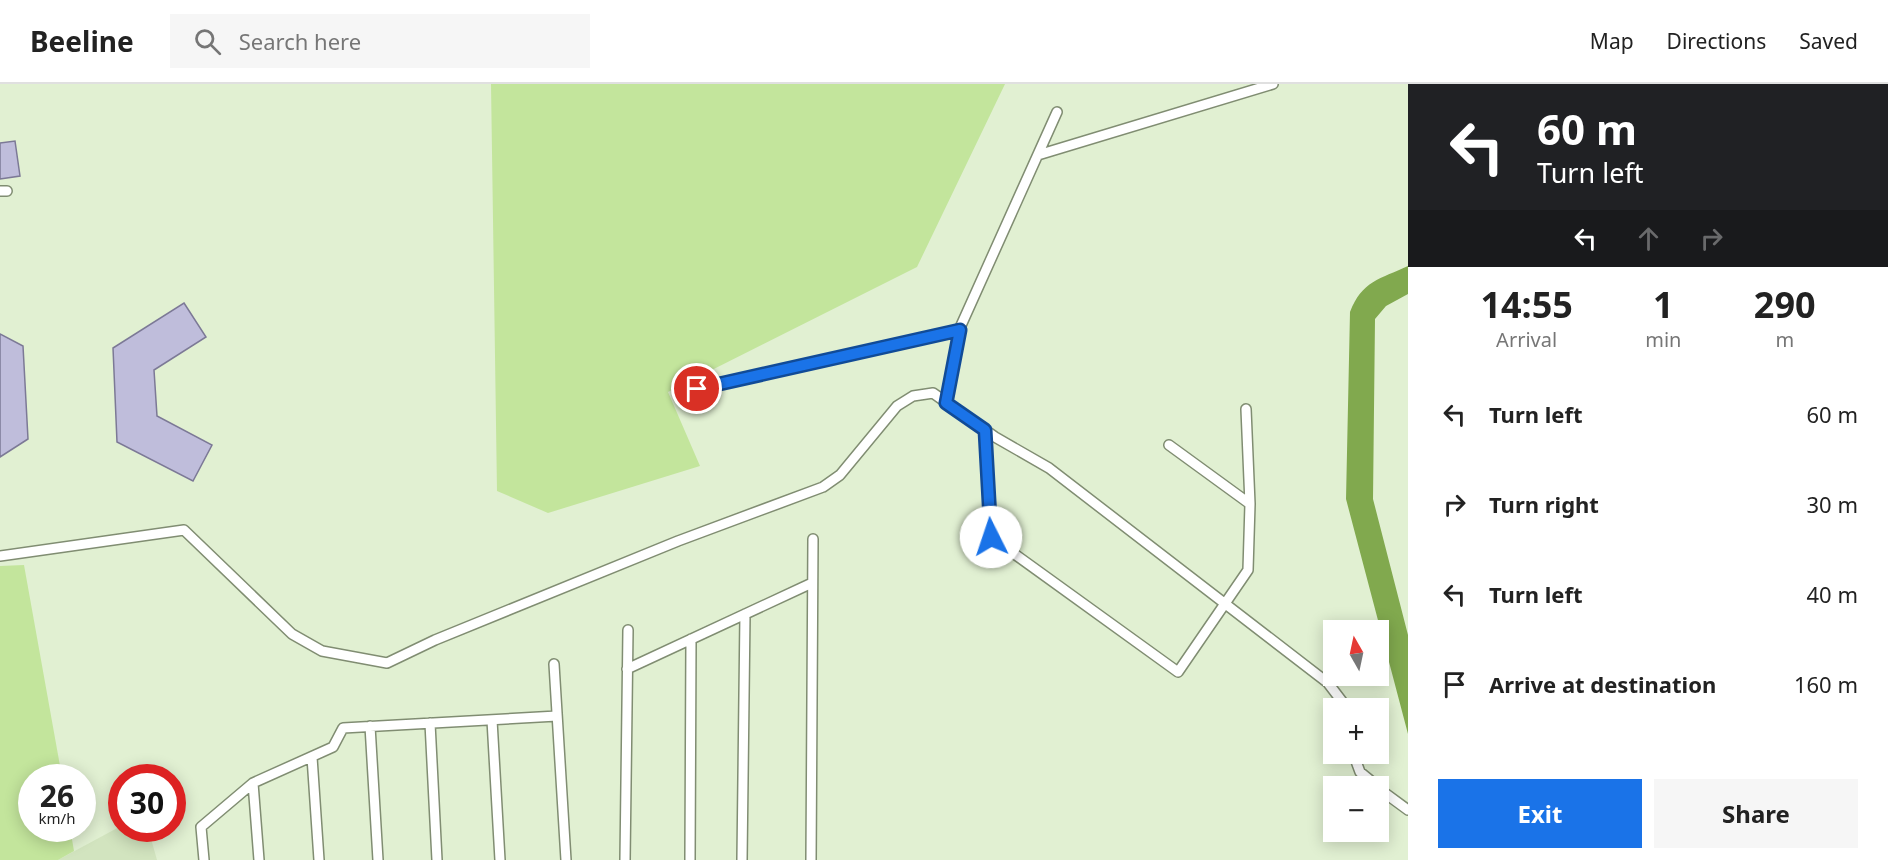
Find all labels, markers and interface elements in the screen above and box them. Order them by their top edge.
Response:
search box [170,14,590,68]
text: Beeline [30,22,134,60]
icon: search [191,25,224,58]
text: Search here [239,26,361,56]
text: Map [1590,27,1634,55]
text: Directions [1667,27,1766,55]
text: Saved [1799,27,1858,55]
text: 60 m [1537,100,1637,157]
icon: left [1438,108,1516,186]
text: Turn left [1537,154,1643,191]
icon: left [1569,222,1602,255]
icon: ahead [1632,222,1665,255]
icon: right [1695,222,1728,255]
text: 14:55 [1480,280,1573,329]
text: 1 [1653,280,1674,329]
text: 290 [1754,280,1816,329]
text: Arrival [1496,326,1557,353]
text: min [1645,326,1681,353]
text: m [1775,326,1794,353]
pin [671,363,722,414]
icon: arrive [680,372,713,405]
icon: left [1438,398,1471,431]
text: Turn left [1489,399,1583,429]
text: 60 m [1807,399,1858,429]
icon: right [1438,488,1471,521]
text: Turn right [1489,489,1599,519]
text: 30 m [1807,489,1858,519]
position arrow [959,505,1023,569]
icon: left [1438,578,1471,611]
text: Turn left [1489,579,1583,609]
text: 40 m [1807,579,1858,609]
north arrow [1323,620,1389,686]
map controls [1323,620,1389,842]
icon: arrive [1438,668,1471,701]
text: Arrive at destination [1489,669,1716,699]
text: 160 m [1794,669,1858,699]
button: + [1323,698,1389,764]
speed limit sign: 30 [108,764,186,842]
text: 26 [40,775,74,816]
button: − [1323,776,1389,842]
button: Exit [1438,779,1642,848]
button: Share [1654,779,1858,848]
text: km/h [39,808,75,828]

